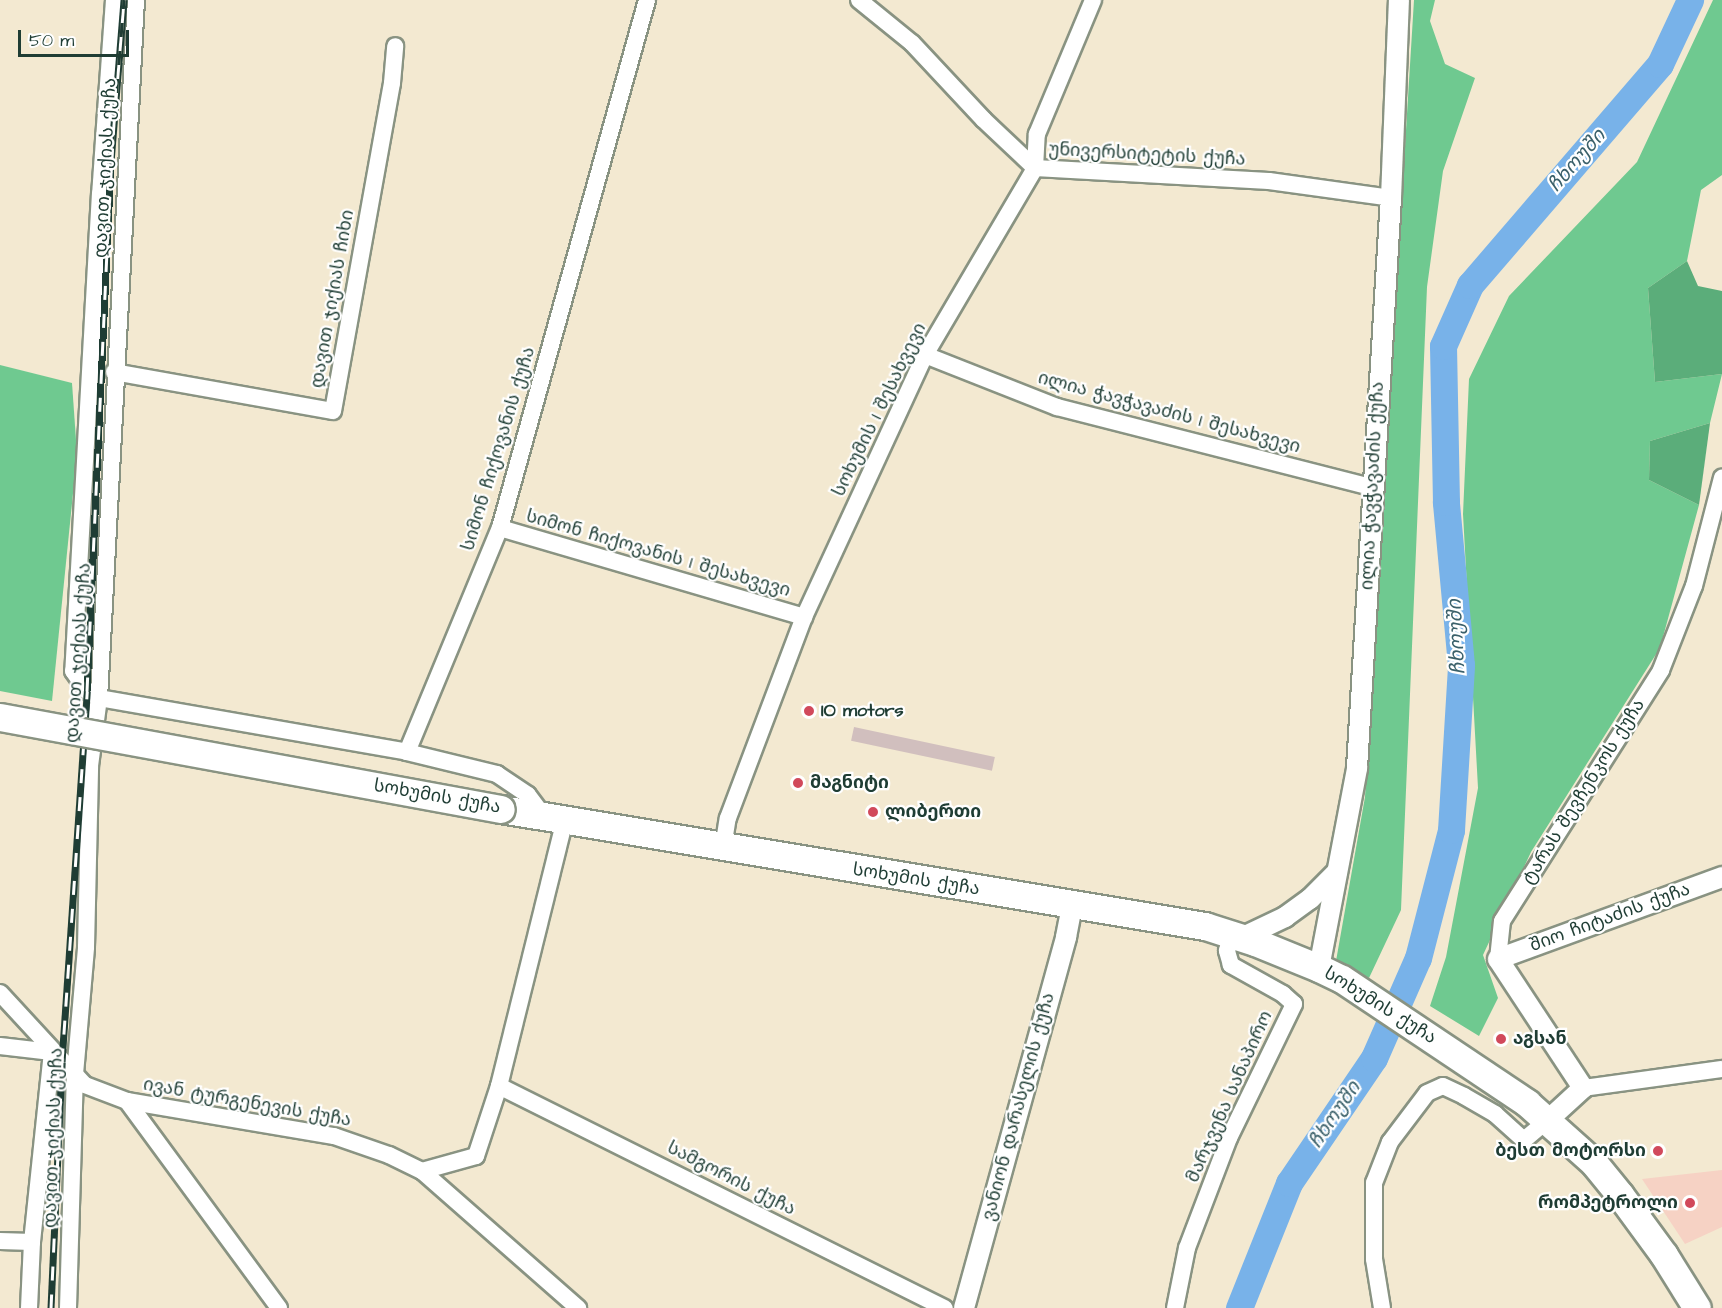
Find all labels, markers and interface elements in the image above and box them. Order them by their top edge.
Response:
scale bar [21,18,132,56]
text: 50 m [29,28,74,53]
street label: დავით ჯიქიას ქუჩა [90,77,122,259]
water label: ჩხოუში [1543,125,1611,197]
street label: უნივერსიტეტის ქუჩა [1048,139,1246,171]
street label: დავით ჯიქიას ჩიხი [307,208,359,390]
street label: სოხუმის I შესახვევი [829,320,931,500]
street label: სიმონ ჩიქოვანის ქუჩა [458,345,540,553]
street label: ილია ჭავჭავაძის I შესახვევი [1036,368,1302,458]
street label: ილია ჭავჭავაძის ქუჩა [1357,381,1389,591]
street label: სიმონ ჩიქოვანის I შესახვევი [523,506,793,602]
street label: დავით ჯიქიას ქუჩა [62,562,96,744]
water label: ჩხოუში [1443,599,1471,675]
street label: ტარას შევჩენკოს ქუჩა [1518,695,1650,889]
place label: IO motors [821,700,903,722]
marker: IO motors [802,704,816,718]
place label: მაგნიტი [810,772,889,794]
street label: სოხუმის ქუჩა [372,775,502,819]
marker: მაგნიტი [791,776,805,790]
place label: ლიბერთი [885,801,981,823]
marker: ლიბერთი [866,805,880,819]
street label: სოხუმის ქუჩა [851,859,981,901]
street label: შიო ჩიტაძის ქუჩა [1527,879,1693,957]
street label: სოხუმის ქუჩა [1320,963,1440,1049]
street label: ვანიონ დარასელის ქუჩა [978,991,1060,1223]
street label: მარჯვენა სანაპირო [1182,1008,1278,1186]
place label: აგსან [1513,1028,1567,1050]
marker: აგსან [1494,1032,1508,1046]
street label: დავით ჯიქიას ქუჩა [40,1048,68,1228]
street label: ივან ტურგენევის ქუჩა [141,1074,353,1132]
water label: ჩხოუში [1304,1077,1366,1153]
street label: სამგორის ქუჩა [663,1137,799,1221]
place label: ბესთ მოტორსი [1495,1140,1646,1162]
marker: ბესთ მოტორსი [1651,1144,1665,1158]
place label: რომპეტროლი [1538,1192,1678,1214]
marker: რომპეტროლი [1683,1196,1697,1210]

